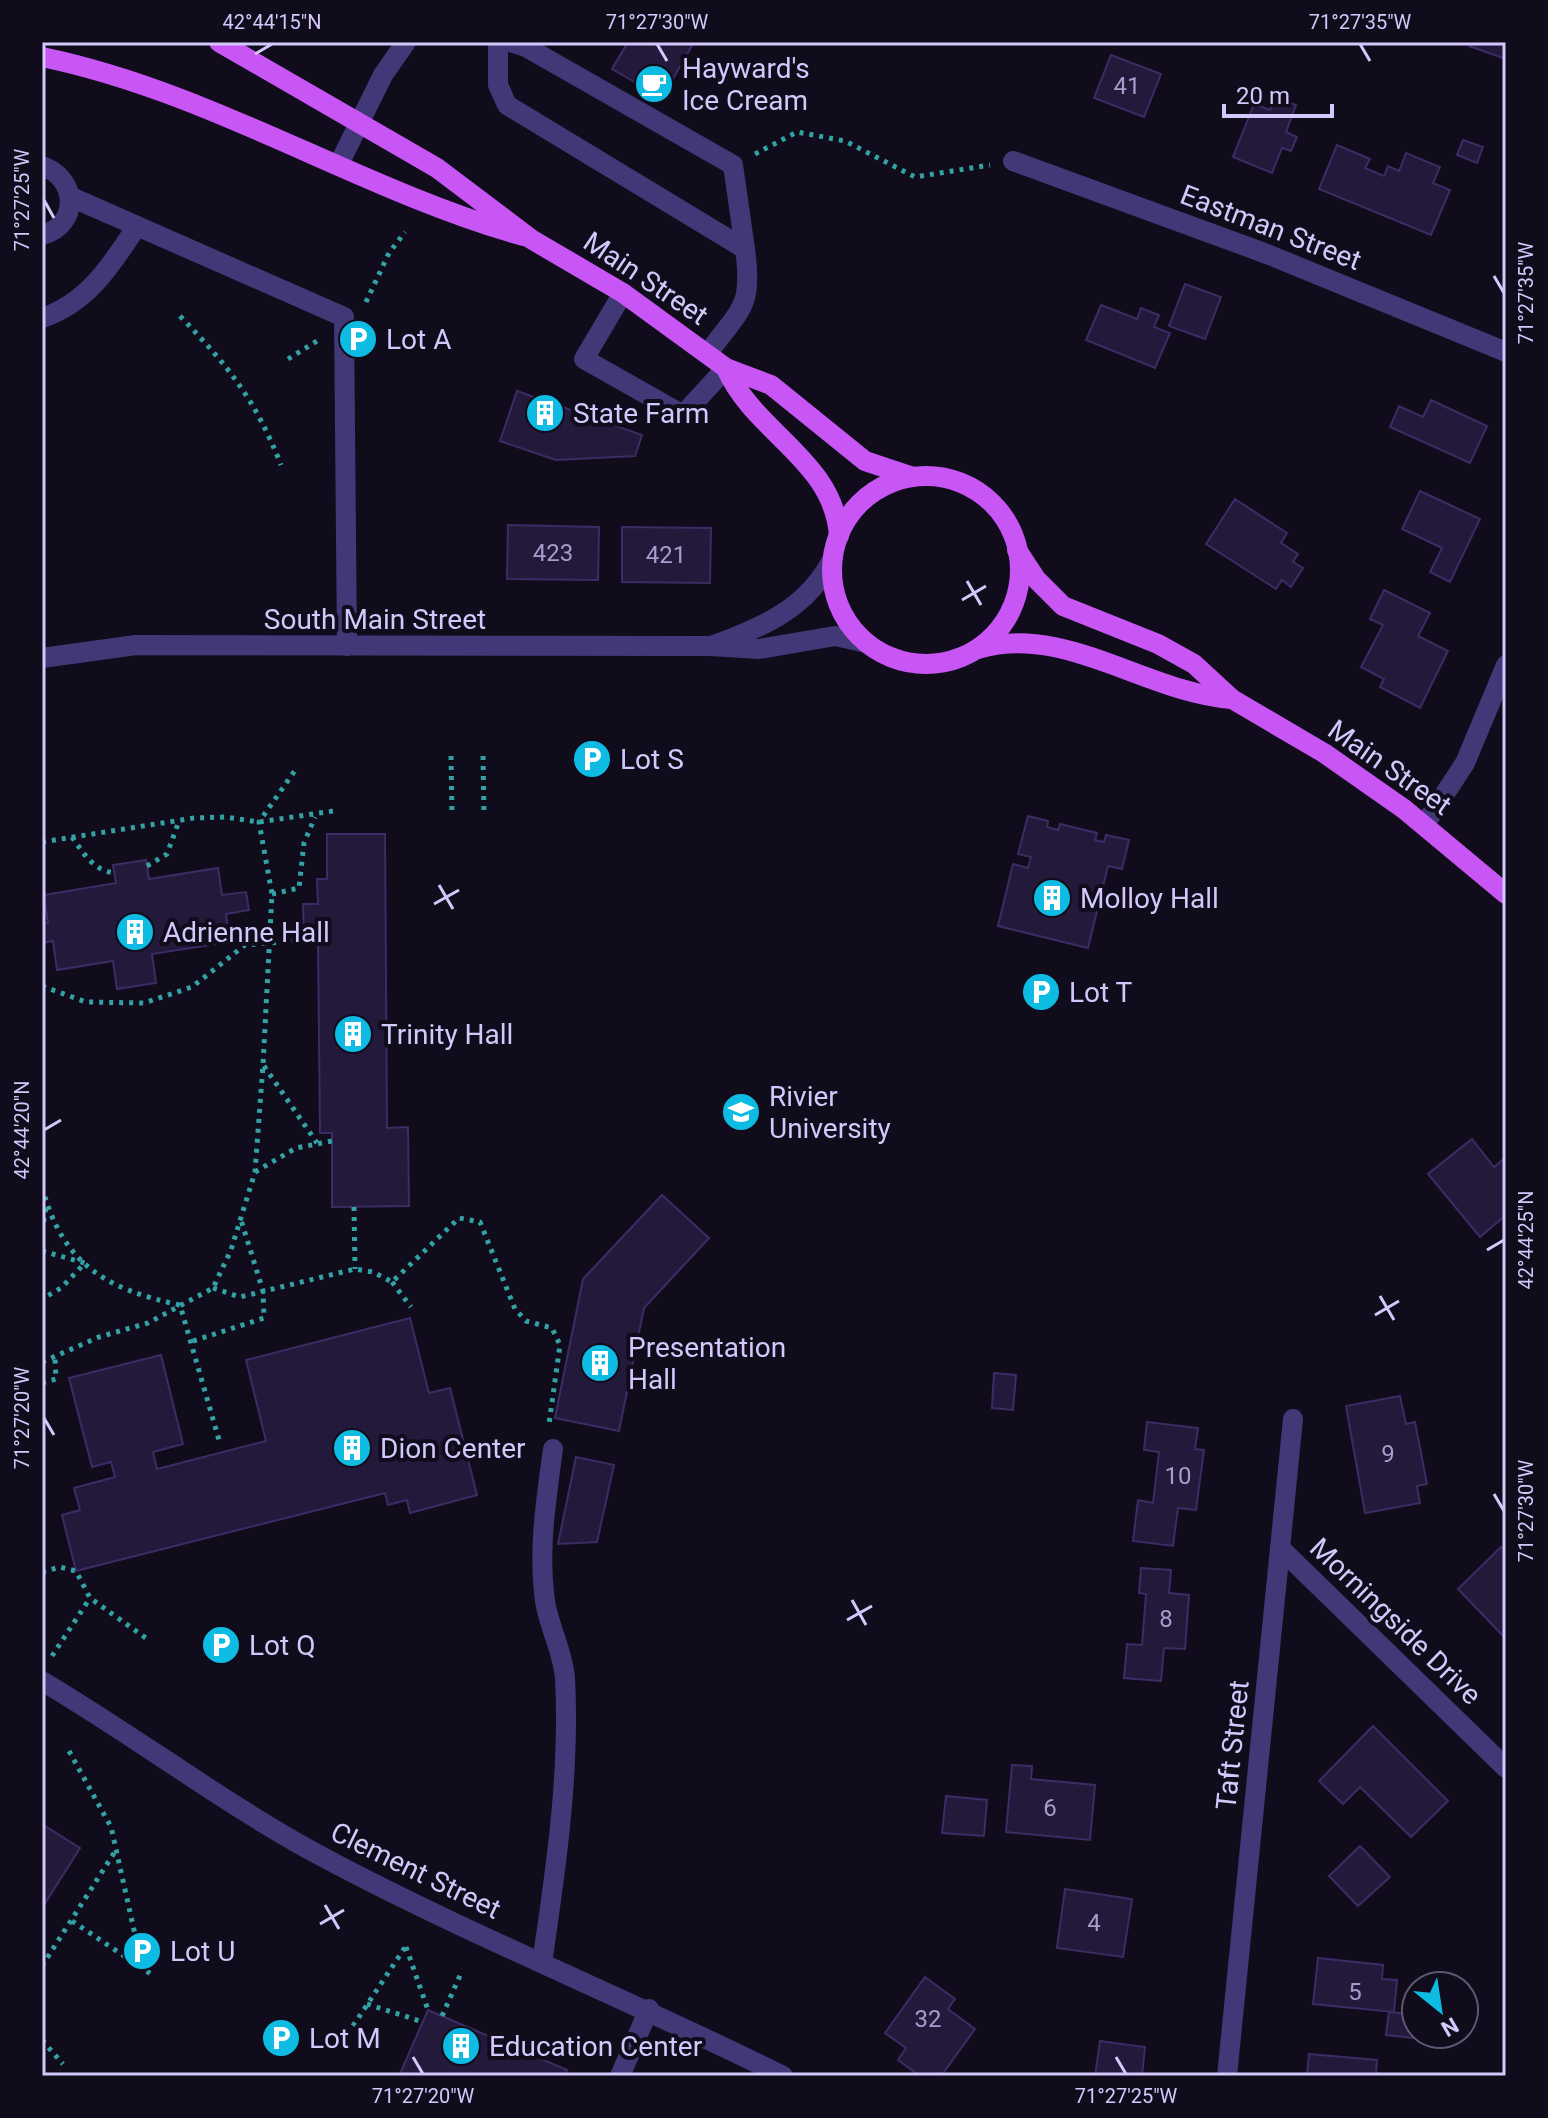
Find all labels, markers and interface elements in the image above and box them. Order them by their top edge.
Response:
text: 42°44'15"N [222,10,322,34]
text: 71°27'30"W [606,10,709,34]
text: 71°27'35"W [1309,10,1412,34]
place label: Hayward's Ice Cream [682,52,810,117]
cafe icon: Hayward's Ice Cream [633,63,675,105]
scale bar [1224,68,1332,118]
house number: 41 [1114,72,1140,100]
text: 20 m [1236,82,1290,110]
text: 71°27'25"W [10,148,34,251]
street label: Eastman Street [1176,178,1366,277]
street label: Main Street [577,225,714,332]
text: 71°27'35"W [1514,241,1538,344]
parking icon: Lot A [337,318,379,360]
place label: Lot A [386,323,451,356]
building icon: State Farm [524,392,566,434]
place label: State Farm [573,397,709,430]
house number: 423 [533,539,573,567]
house number: 421 [646,541,686,569]
street label: South Main Street [264,603,486,636]
street label: Main Street [1322,713,1458,822]
parking icon: Lot S [571,738,613,780]
place label: Lot S [620,743,684,776]
building icon: Molloy Hall [1031,877,1073,919]
place label: Molloy Hall [1080,882,1219,915]
building icon: Adrienne Hall [114,911,156,953]
place label: Adrienne Hall [163,916,330,949]
parking icon: Lot T [1020,971,1062,1013]
place label: Lot T [1069,976,1133,1009]
building icon: Trinity Hall [332,1013,374,1055]
place label: Trinity Hall [381,1018,513,1051]
text: 42°44'20"N [10,1080,34,1180]
place label: Rivier University [769,1080,891,1145]
school or university icon: Rivier University [720,1091,762,1133]
text: 42°44'25"N [1514,1190,1538,1290]
place label: Presentation Hall [628,1331,786,1396]
building icon: Presentation Hall [579,1342,621,1384]
text: 71°27'20"W [10,1366,34,1469]
building icon: Dion Center [331,1427,373,1469]
place label: Dion Center [380,1432,526,1465]
house number: 9 [1381,1440,1395,1468]
text: 71°27'30"W [1514,1459,1538,1562]
house number: 10 [1165,1462,1191,1490]
street label: Morningside Drive [1303,1531,1488,1711]
house number: 8 [1159,1605,1173,1633]
parking icon: Lot Q [200,1624,242,1666]
place label: Lot Q [249,1629,315,1662]
street label: Taft Street [1209,1679,1256,1811]
house number: 6 [1043,1794,1057,1822]
street label: Clement Street [326,1815,506,1926]
house number: 4 [1087,1909,1101,1937]
parking icon: Lot U [121,1930,163,1972]
place label: Lot U [170,1935,235,1968]
north arrow [1400,1970,1480,2050]
house number: 5 [1348,1978,1362,2006]
house number: 32 [915,2005,941,2033]
text: N [1437,2012,1463,2042]
parking icon: Lot M [260,2017,302,2059]
place label: Lot M [309,2022,381,2055]
building icon: Education Center [440,2025,482,2067]
place label: Education Center [489,2030,703,2063]
text: 71°27'20"W [372,2084,475,2108]
text: 71°27'25"W [1075,2084,1178,2108]

